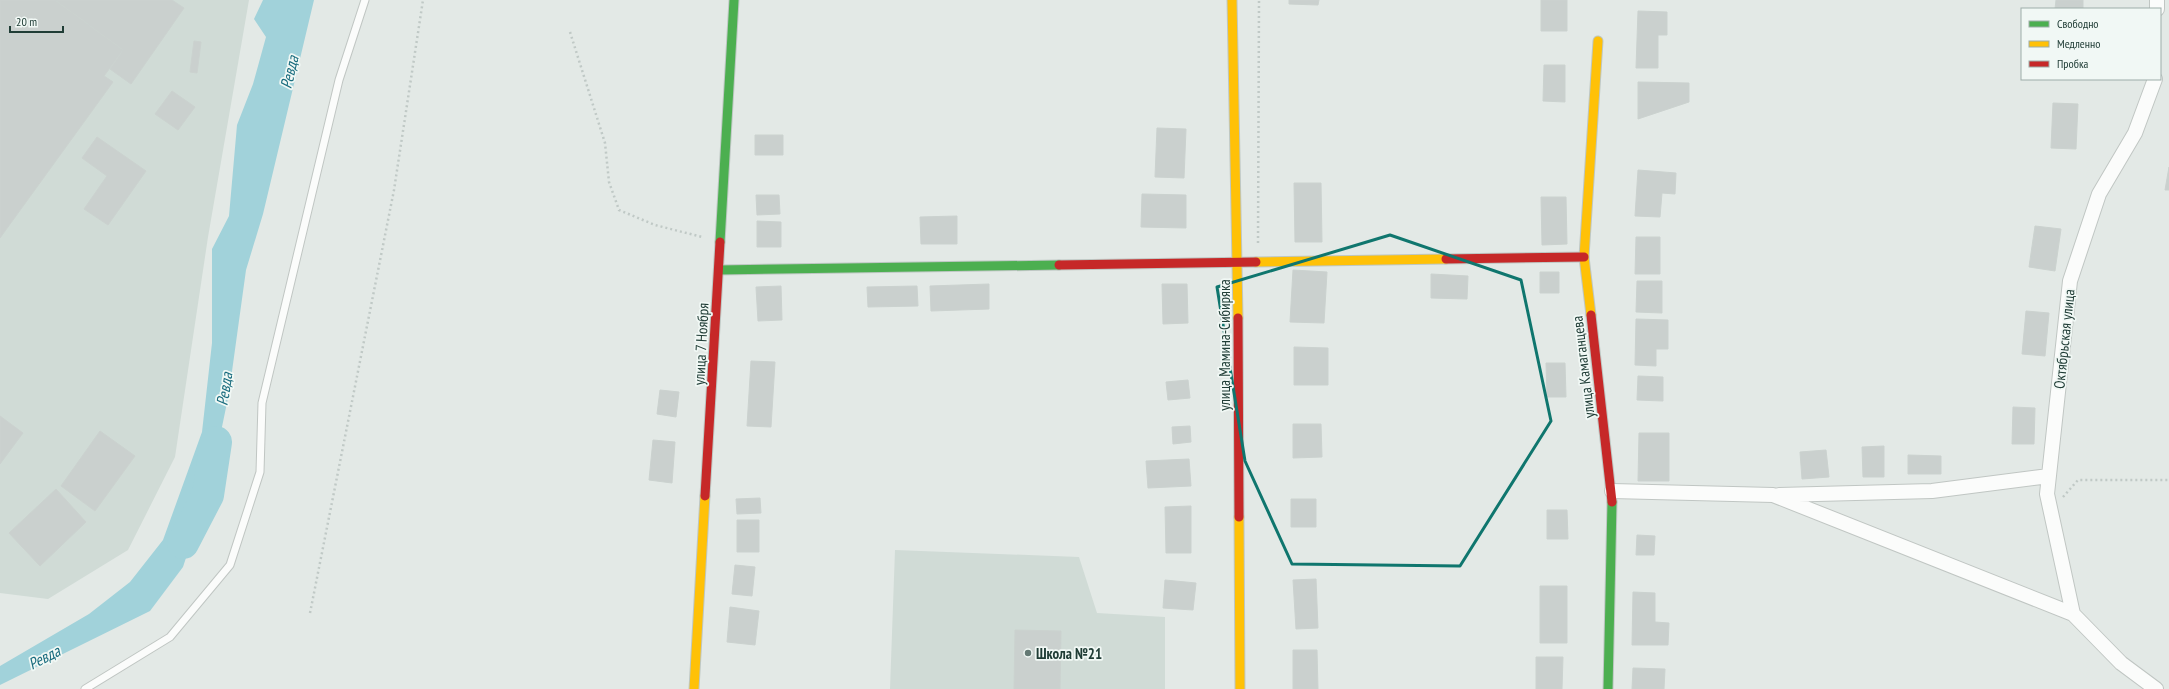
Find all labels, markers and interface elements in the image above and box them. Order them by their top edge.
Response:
scale bar [10,8,63,34]
legend [2021,8,2161,80]
text: 20 m [16,14,37,29]
text: Свободно [2057,16,2099,31]
text: Медленно [2057,36,2100,51]
water label: Ревда [276,52,303,90]
text: Пробка [2057,56,2089,71]
street label: улица Мамина-Сибиряка [1215,279,1234,411]
street label: Октябрьская улица [2049,288,2079,390]
street label: улица 7 Ноября [689,302,713,386]
street label: улица Камаганцева [1567,315,1599,419]
water label: Ревда [212,369,237,407]
water label: Ревда [25,640,65,673]
place label: Школа №21 [1036,644,1102,663]
marker: Школа №21 [1023,648,1033,658]

